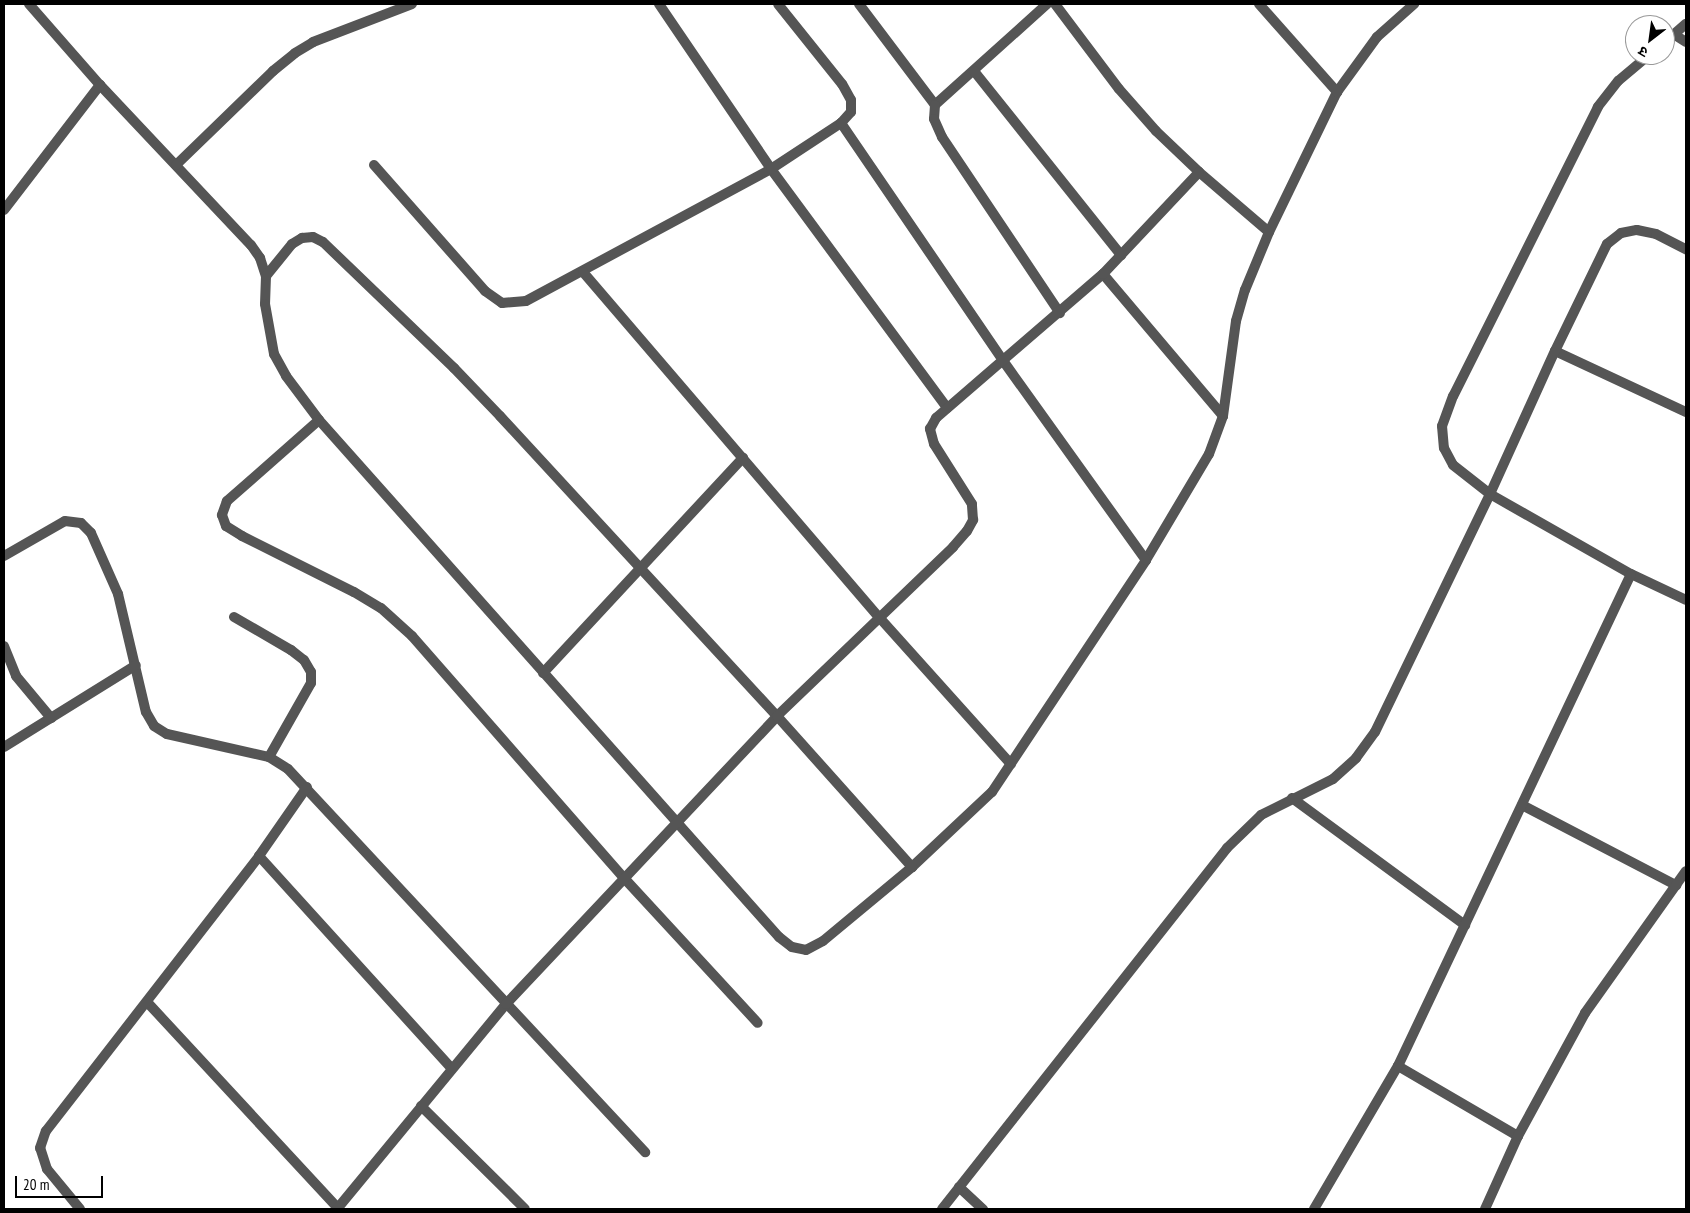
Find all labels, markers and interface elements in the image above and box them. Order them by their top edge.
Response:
north arrow [1625,15,1675,65]
text: उ [1635,42,1651,62]
scale bar [18,1166,105,1198]
text: 20 m [23,1175,49,1194]

